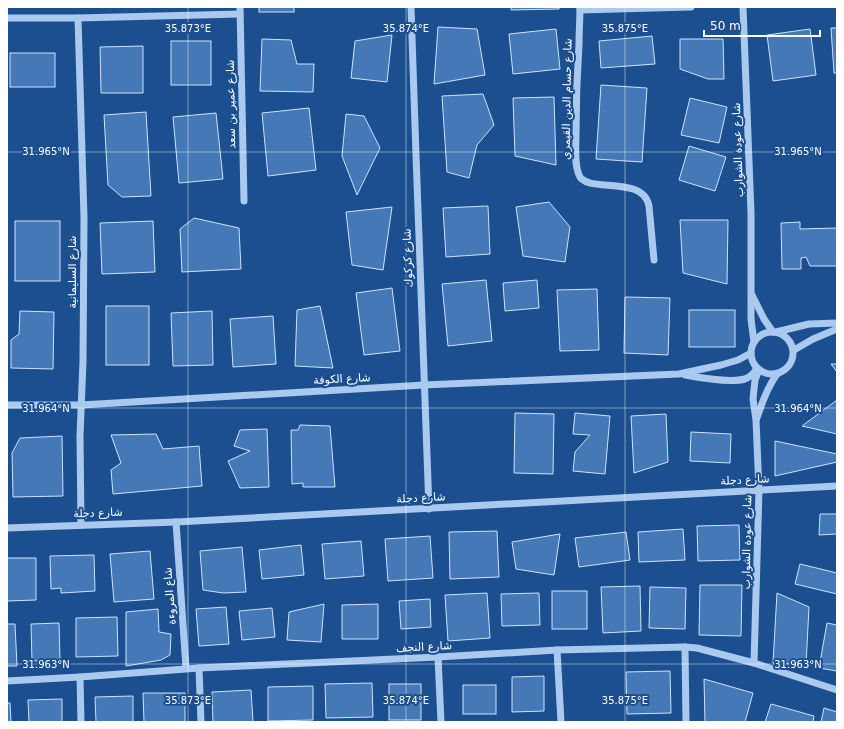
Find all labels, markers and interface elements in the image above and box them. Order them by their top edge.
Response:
scale bar [704,12,820,38]
text: 50 m [710,19,741,33]
text: 35.873°E [165,23,211,34]
text: 35.874°E [383,23,429,34]
text: 35.875°E [602,23,648,34]
street label: شارع حسام الدين القيمري [559,38,575,160]
street label: شارع عمير بن سعد [224,59,238,149]
street label: شارع عودة الشوارب [730,102,746,198]
text: 31.965°N [22,146,70,157]
text: 31.965°N [774,146,822,157]
street label: شارع كركوك [400,228,416,288]
street label: شارع السليمانية [66,235,79,309]
street label: شارع الكوفة [313,371,371,387]
text: 31.964°N [22,403,70,414]
text: 31.964°N [774,403,822,414]
street label: شارع دجلة [720,472,770,488]
street label: شارع دجلة [396,490,446,506]
street label: شارع عودة الشوارب [740,494,754,590]
street label: شارع دجلة [73,506,123,520]
street label: شاع المروءة [162,567,178,625]
street label: شارع النجف [396,639,452,655]
text: 31.963°N [22,659,70,670]
text: 31.963°N [774,659,822,670]
text: 35.873°E [165,695,211,706]
text: 35.874°E [383,695,429,706]
text: 35.875°E [602,695,648,706]

